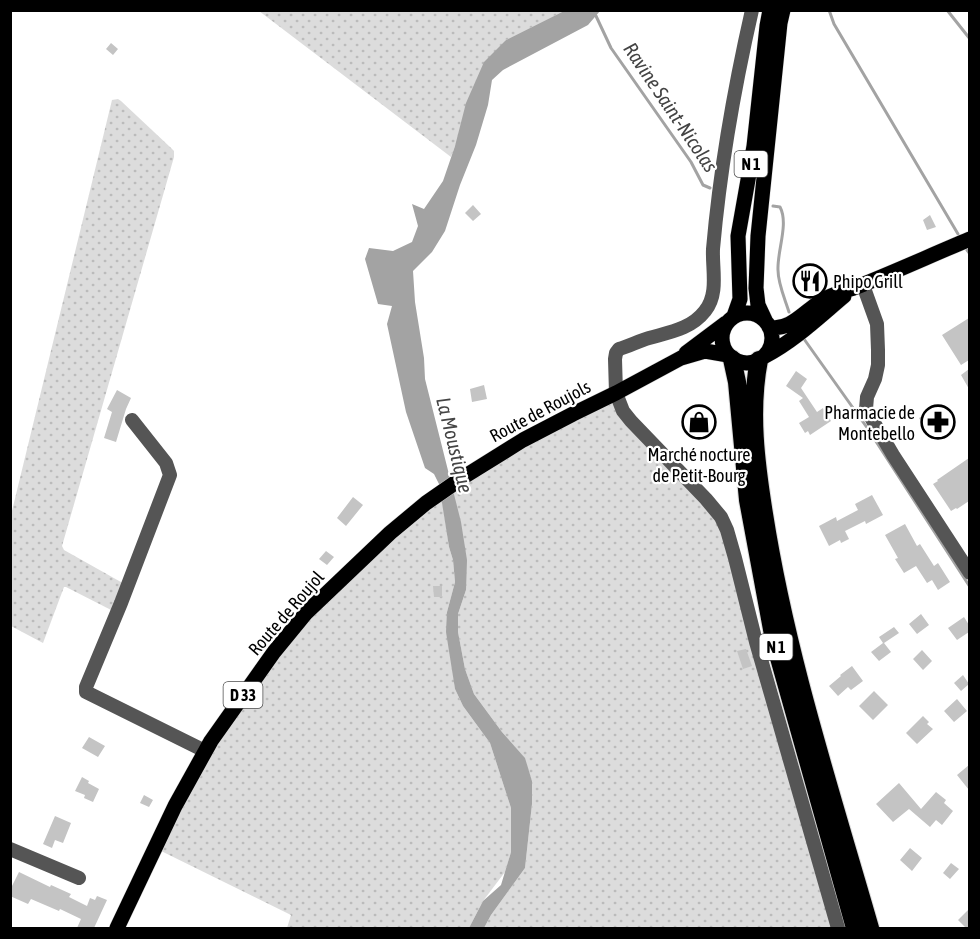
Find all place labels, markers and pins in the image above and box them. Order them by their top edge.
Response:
restaurant icon: Phipo Grill [792,263,828,299]
place label: Phipo Grill [833,271,903,292]
place label: Pharmacie de Montebello [824,402,915,444]
shop icon: Marché nocture de Petit-Bourg [681,404,717,440]
pharmacy icon: Pharmacie de Montebello [920,404,956,440]
place label: Marché nocture de Petit-Bourg [648,444,750,486]

